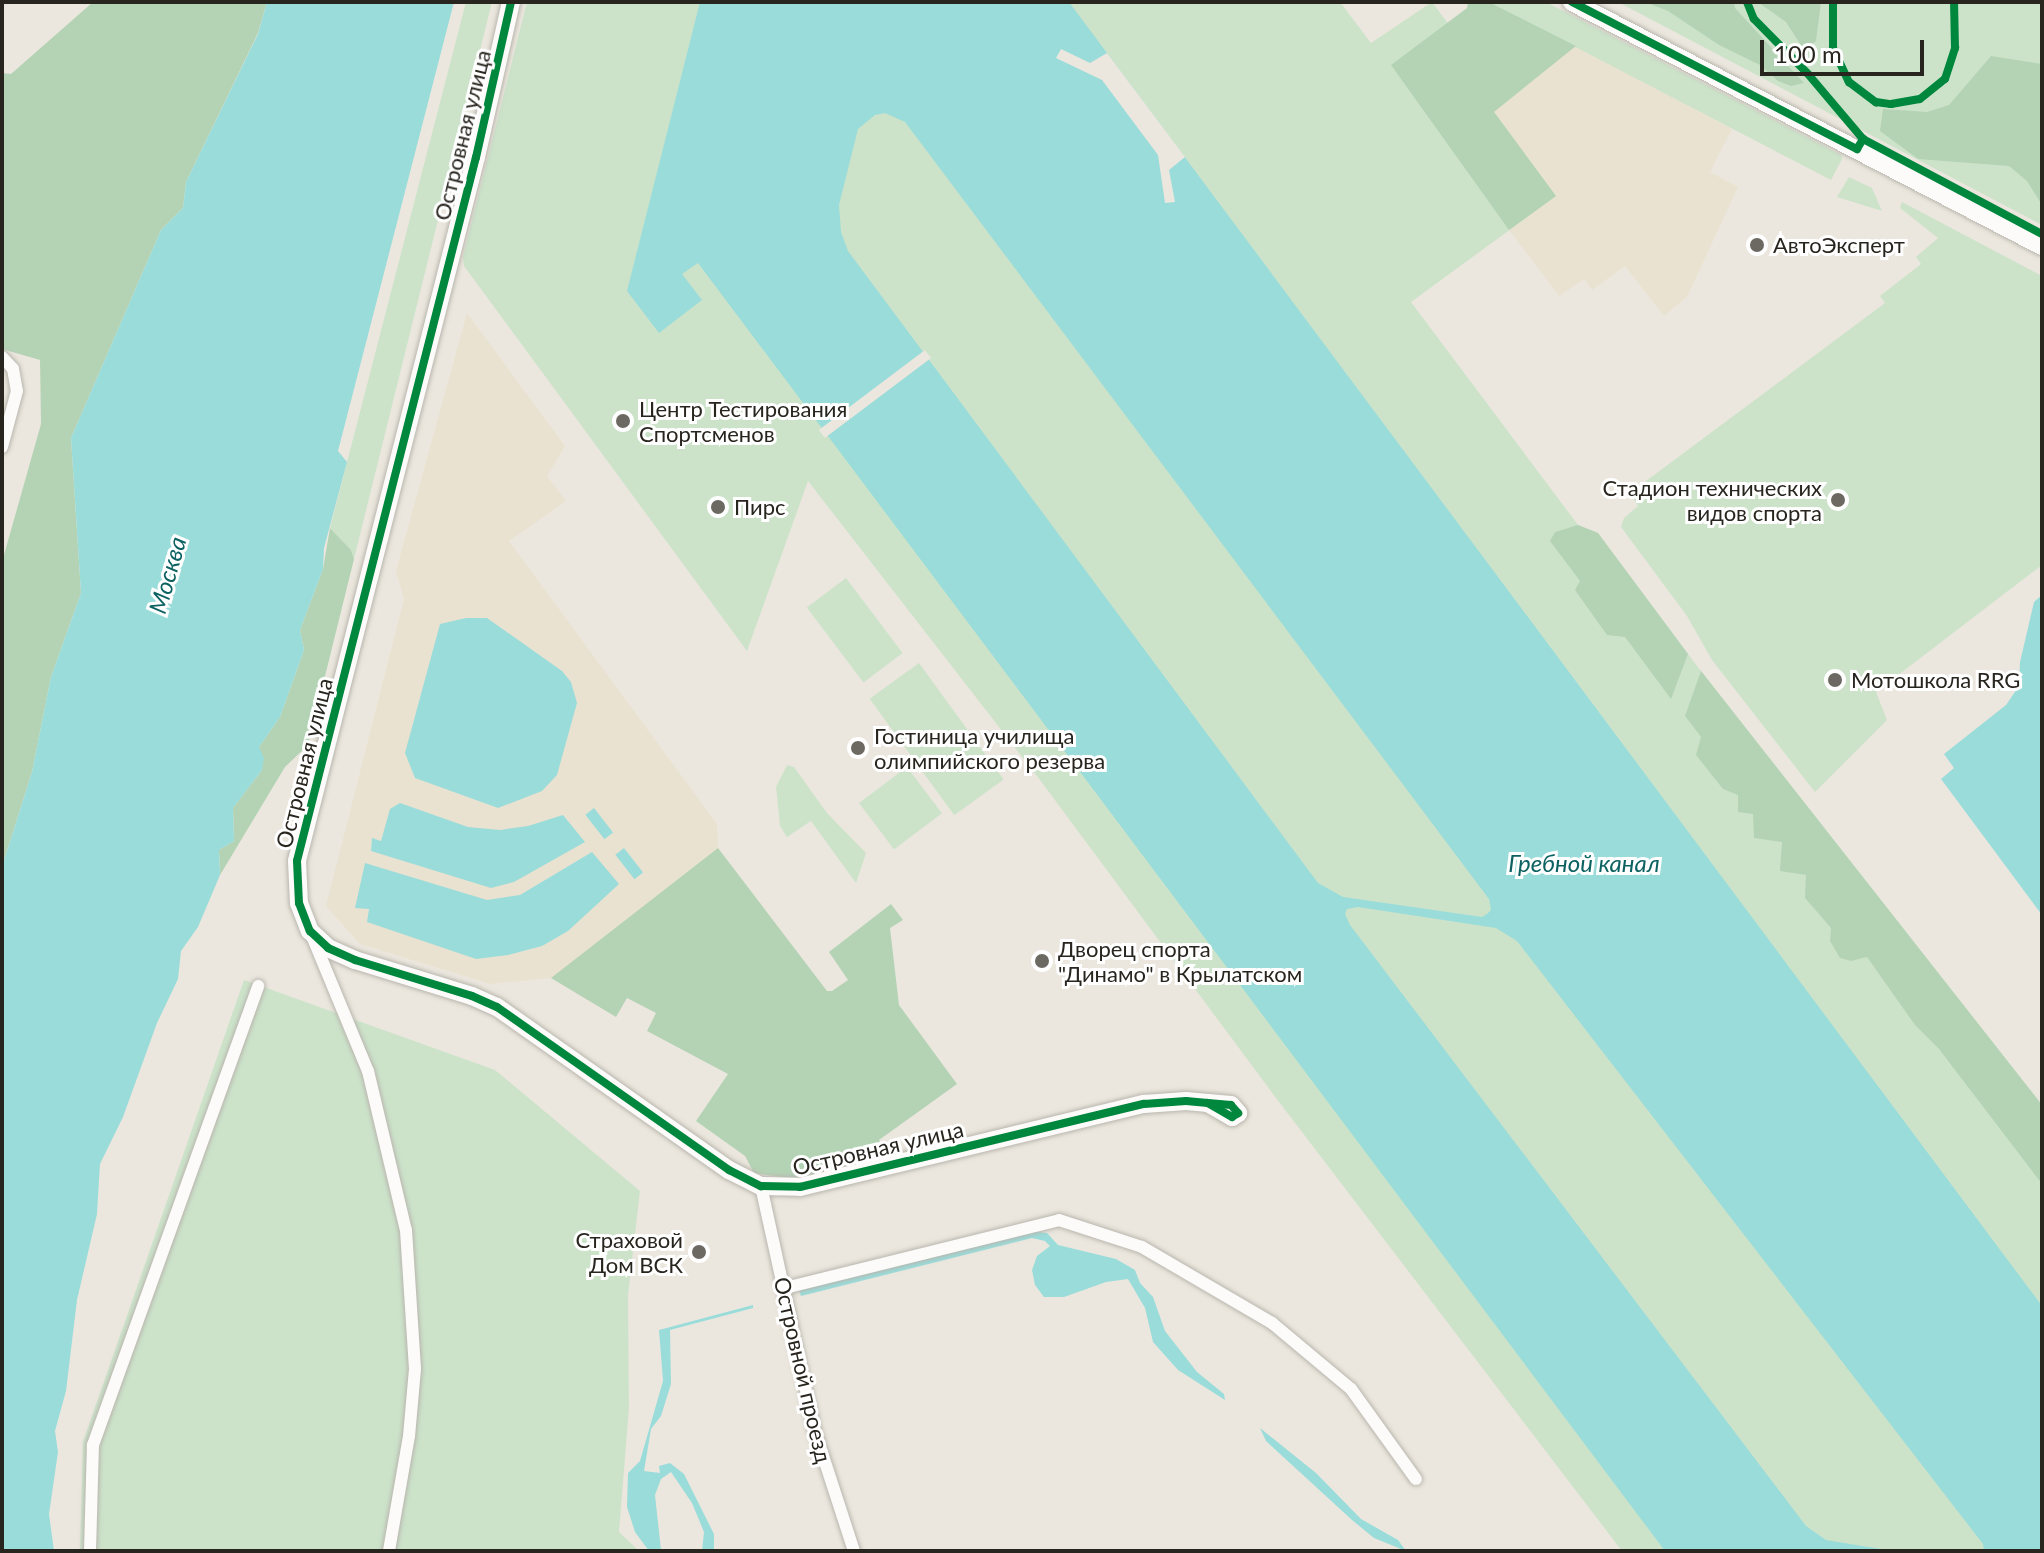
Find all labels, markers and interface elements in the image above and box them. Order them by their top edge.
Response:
scale bar [1764,24,1928,74]
text: 100 m [1774,39,1842,68]
street label: Островная улица [428,47,496,223]
place label: АвтоЭксперт [1773,232,1905,258]
marker: АвтоЭксперт [1748,236,1766,254]
place label: Центр Тестирования Спортсменов [639,395,847,446]
marker: Центр Тестирования Спортсменов [614,412,632,430]
place label: Стадион технических видов спорта [1602,474,1822,526]
marker: Стадион технических видов спорта [1829,491,1847,509]
place label: Пирс [734,494,786,520]
marker: Пирс [709,498,727,516]
water label: Москва [142,533,192,617]
place label: Мотошкола RRG [1851,667,2020,693]
marker: Мотошкола RRG [1826,671,1844,689]
street label: Островная улица [270,675,338,851]
place label: Гостиница училища олимпийского резерва [874,722,1105,774]
marker: Гостиница училища олимпийского резерва [849,739,867,757]
water label: Гребной канал [1508,849,1660,877]
place label: Дворец спорта "Динамо" в Крылатском [1058,935,1302,986]
marker: Дворец спорта "Динамо" в Крылатском [1033,952,1051,970]
street label: Островная улица [790,1115,966,1181]
place label: Страховой Дом ВСК [575,1226,683,1278]
marker: Страховой Дом ВСК [690,1243,708,1261]
street label: Островной проезд [769,1274,837,1466]

